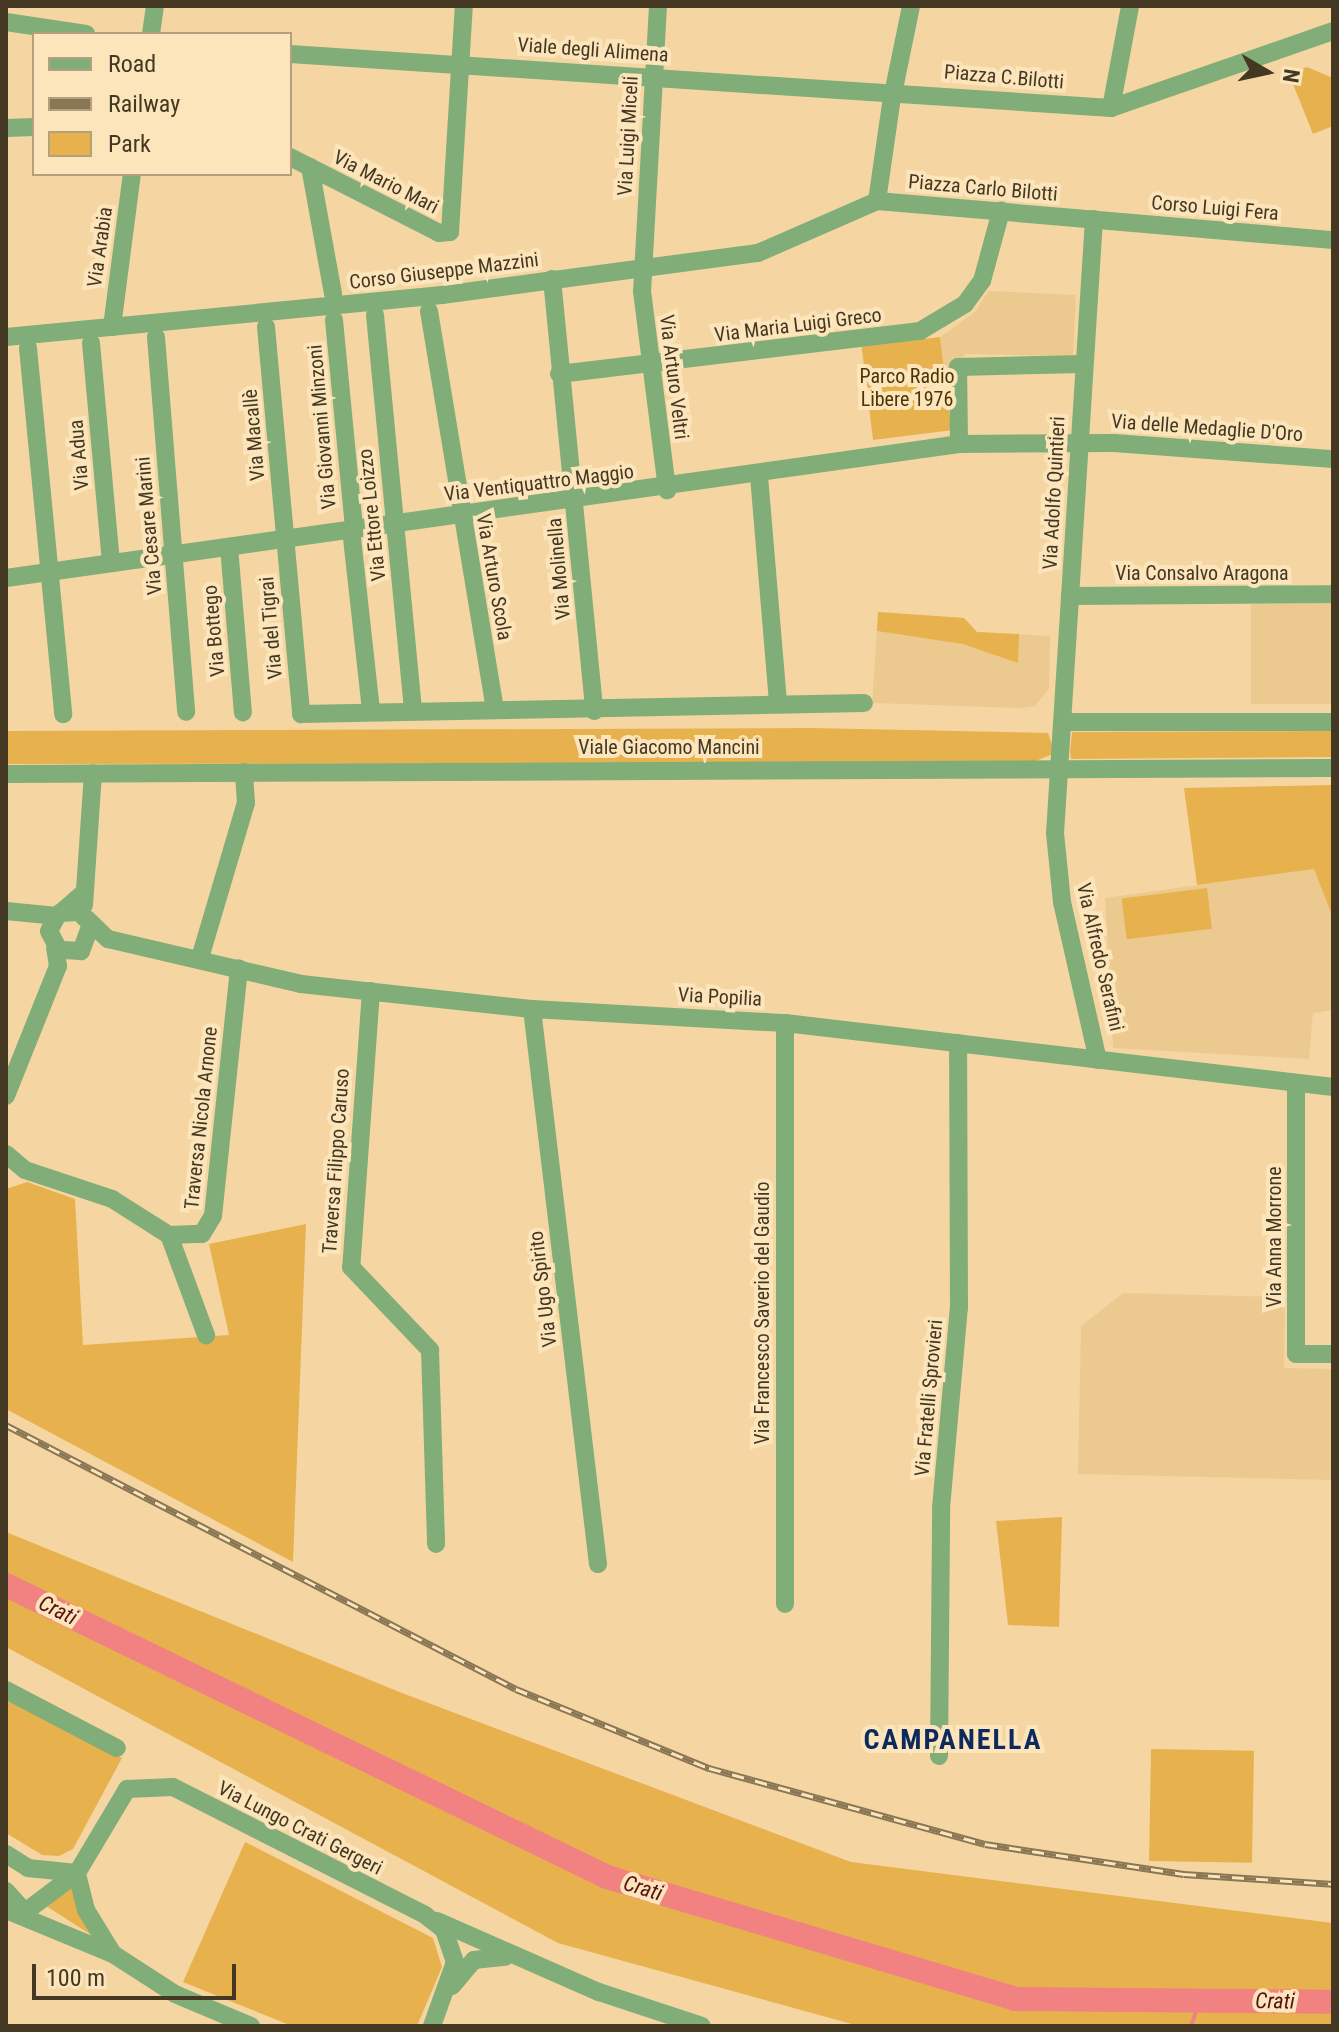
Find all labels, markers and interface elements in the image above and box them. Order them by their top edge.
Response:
legend [32,32,292,176]
north arrow [1227,32,1307,112]
street label: Viale degli Alimena [517,33,669,67]
text: Road [108,50,156,78]
street label: Piazza C.Bilotti [943,60,1065,94]
text: N [1278,67,1305,84]
street label: Via Luigi Miceli [613,76,643,196]
text: Railway [108,90,180,118]
text: Park [108,130,151,158]
street label: Via Mario Mari [329,145,443,219]
street label: Piazza Carlo Bilotti [907,170,1059,206]
street label: Corso Luigi Fera [1150,190,1280,226]
street label: Via Arabia [82,205,118,289]
street label: Corso Giuseppe Mazzini [348,247,540,295]
street label: Via Maria Luigi Greco [713,303,883,347]
street label: Via Arturo Veltri [654,313,694,441]
street label: Via Giovanni Minzoni [303,344,341,510]
park label: Parco Radio Libere 1976 [859,365,955,412]
street label: Via Macallè [238,388,270,482]
street label: Via delle Medaglie D'Oro [1110,409,1304,447]
street label: Via Adolfo Quintieri [1038,416,1070,570]
street label: Via Adua [64,419,94,491]
street label: Via Ettore Loizzo [353,448,391,582]
street label: Via Cesare Marini [131,456,167,596]
street label: Via Ventiquattro Maggio [443,459,635,507]
street label: Via Arturo Scola [471,512,517,642]
street label: Via Molinella [543,517,575,621]
street label: Via Consalvo Aragona [1115,561,1289,585]
street label: Via del Tigrai [255,576,287,680]
street label: Via Bottego [198,584,230,678]
street label: Viale Giacomo Mancini [578,735,760,759]
street label: Via Alfredo Serafini [1071,881,1129,1033]
street label: Via Popilia [677,983,763,1011]
street label: Traversa Nicola Arnone [179,1026,223,1210]
street label: Traversa Filippo Caruso [318,1068,354,1254]
street label: Via Anna Morrone [1262,1166,1286,1308]
street label: Via Francesco Saverio del Gaudio [750,1182,774,1444]
street label: Via Ugo Spirito [524,1229,562,1349]
street label: Via Fratelli Sprovieri [910,1319,948,1477]
water label: Crati [34,1589,82,1631]
district label: CAMPANELLA [864,1723,1042,1757]
street label: Via Lungo Crati Gergeri [214,1776,386,1880]
water label: Crati [620,1870,666,1906]
scale bar [36,1948,240,1998]
text: 100 m [46,1964,105,1992]
water label: Crati [1255,1987,1295,2015]

